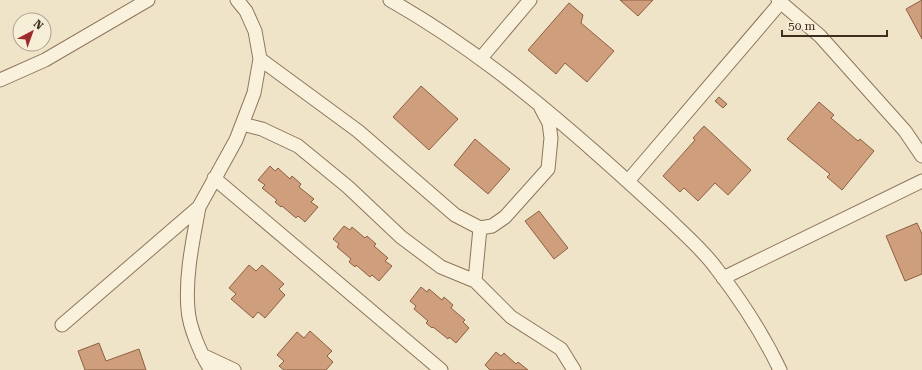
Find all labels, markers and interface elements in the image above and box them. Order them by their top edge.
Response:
north arrow [12,12,52,52]
scale bar [782,12,887,38]
text: N [31,17,46,33]
text: 50 m [788,19,815,33]

